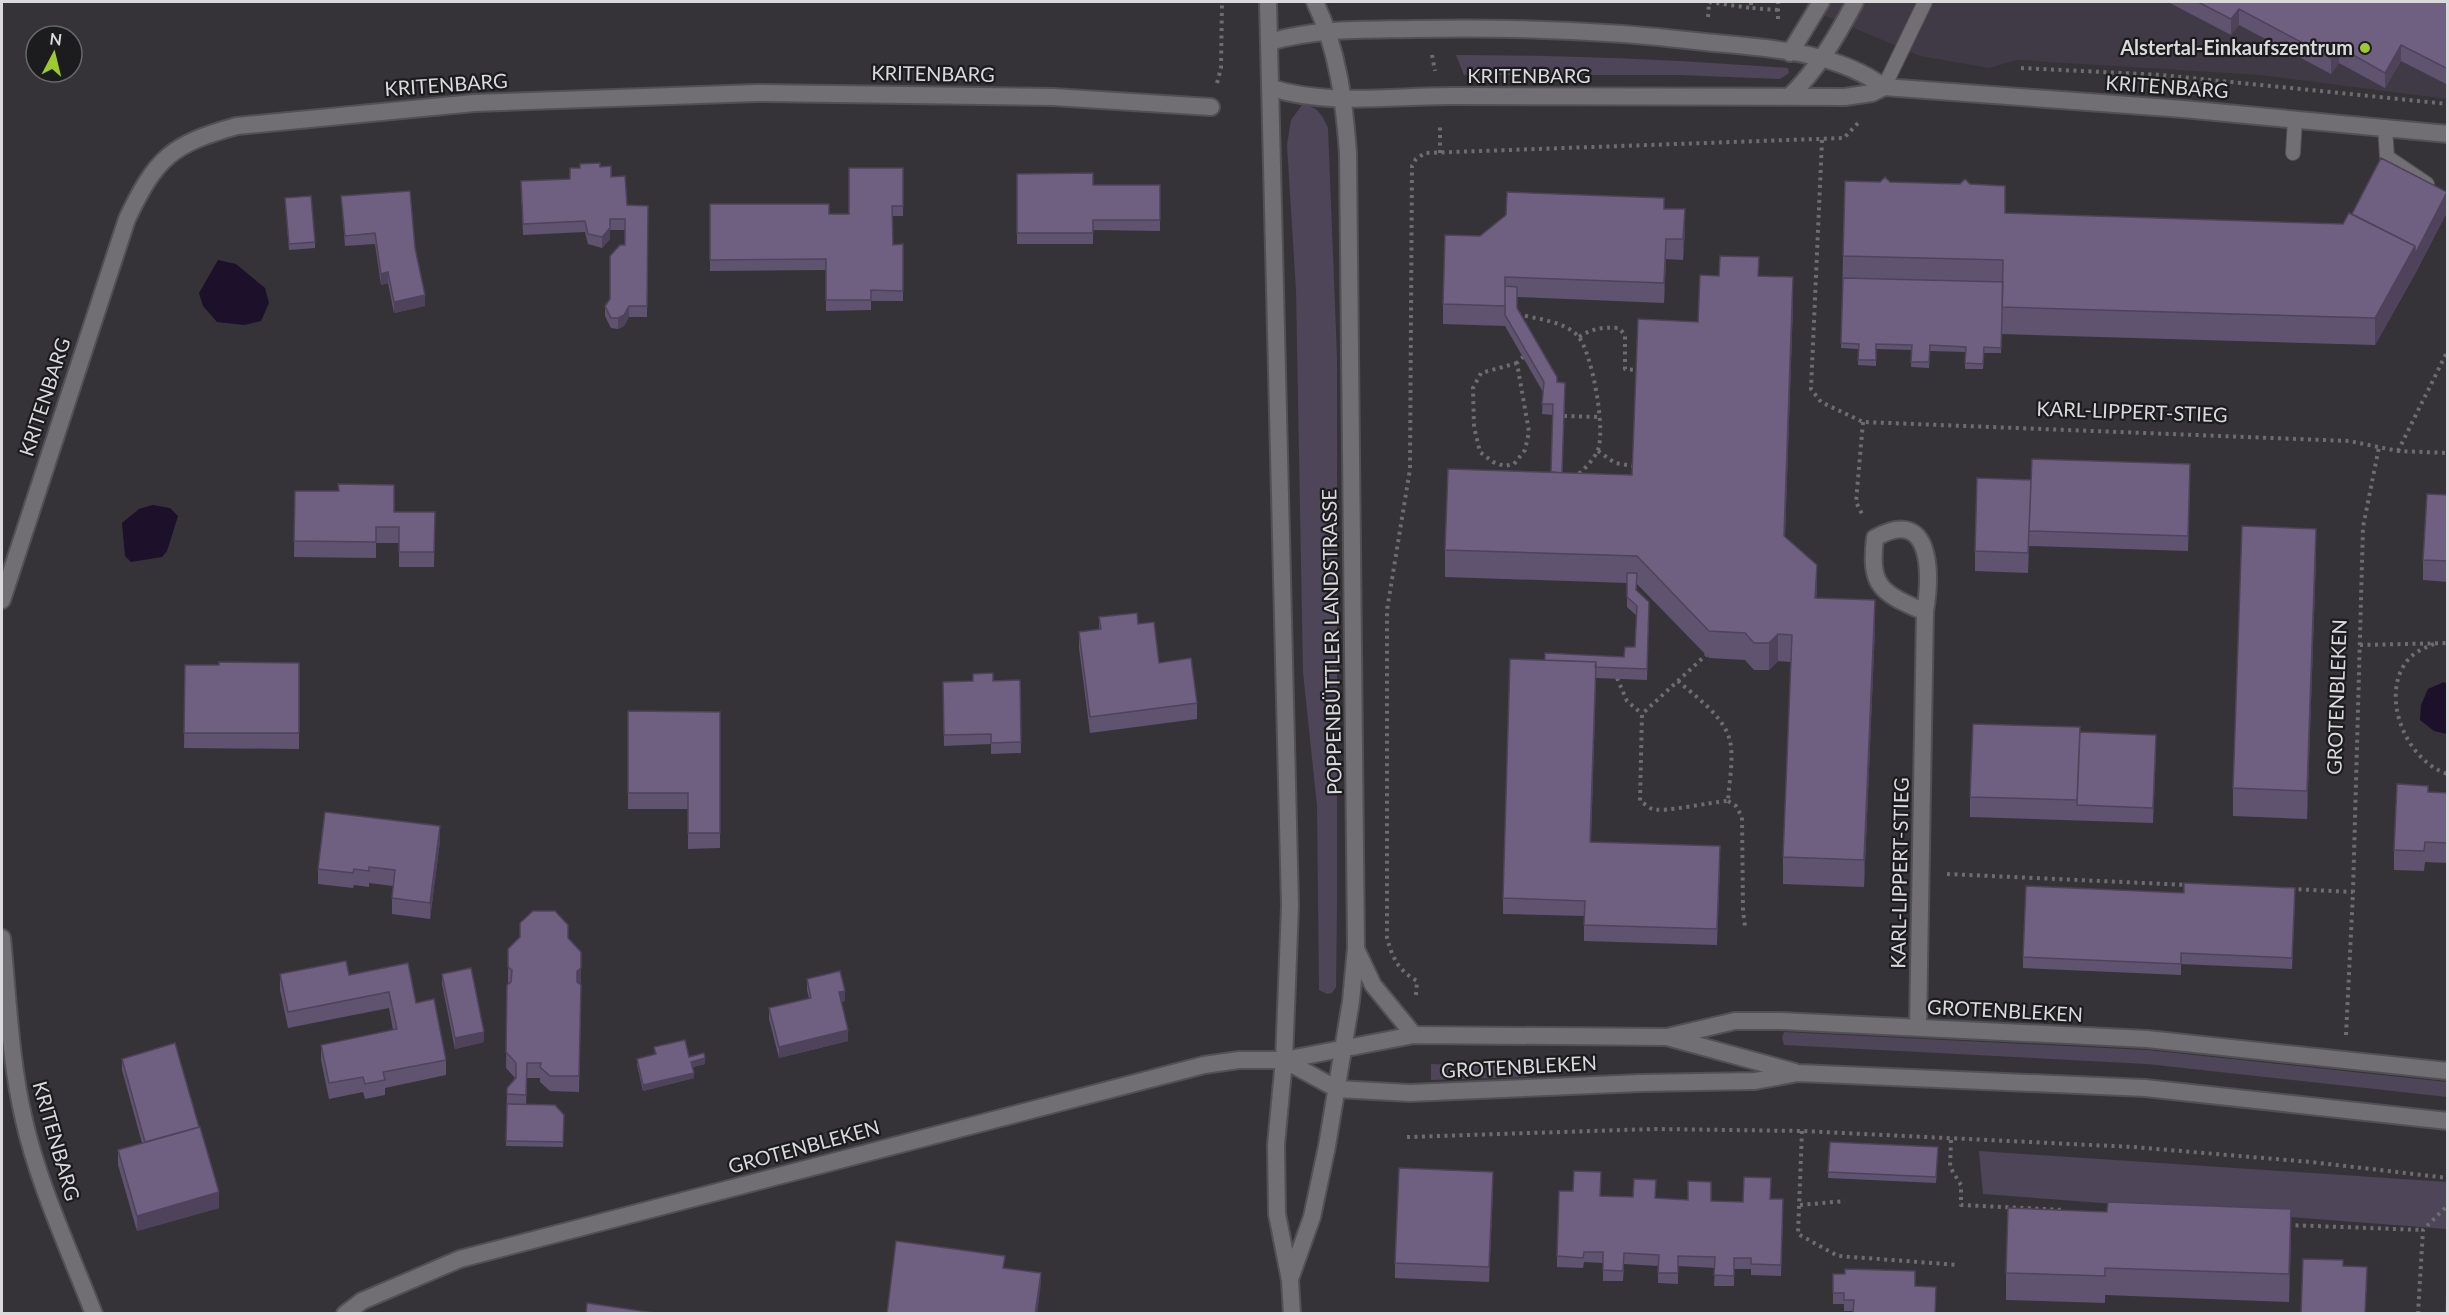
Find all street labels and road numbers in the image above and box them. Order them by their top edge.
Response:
street label: KRITENBARG [871,60,995,86]
street label: KRITENBARG [1467,63,1591,87]
street label: KRITENBARG [384,68,508,100]
street label: KRITENBARG [2105,70,2229,102]
street label: KRITENBARG [14,334,75,459]
street label: KARL-LIPPERT-STIEG [2036,396,2228,426]
street label: POPPENBÜTTLER LANDSTRASSE [1316,489,1346,795]
street label: GROTENBLEKEN [2321,619,2351,775]
street label: KARL-LIPPERT-STIEG [1885,777,1913,969]
street label: GROTENBLEKEN [1927,994,2083,1026]
street label: GROTENBLEKEN [1441,1050,1597,1082]
street label: KRITENBARG [28,1078,85,1203]
street label: GROTENBLEKEN [725,1114,882,1178]

